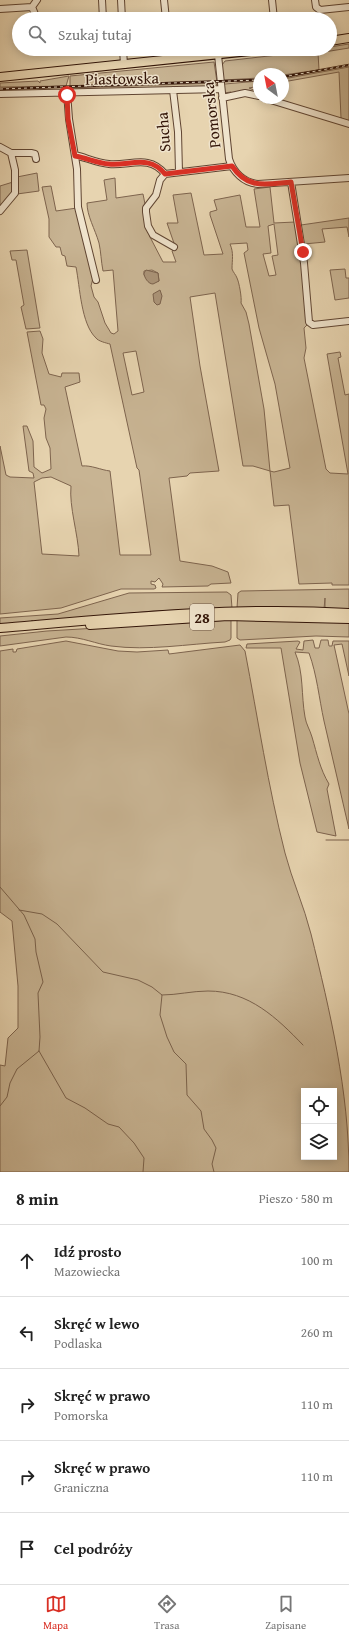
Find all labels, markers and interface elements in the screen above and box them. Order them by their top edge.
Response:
search box [12,12,337,56]
icon: search [26,23,48,45]
text: Szukaj tutaj [58,24,132,45]
street label: Piastowska [85,65,160,91]
north arrow [253,68,289,104]
street label: Pomorska [196,80,226,149]
route start [58,86,76,104]
street label: Sucha [150,111,176,153]
route end [294,243,312,261]
road number: 28 [190,604,214,630]
map controls [301,1088,337,1160]
button: locate [301,1088,337,1124]
button: layers [301,1124,337,1160]
text: 8 min [16,1186,58,1211]
text: Pieszo · 580 m [259,1189,333,1208]
text: Idź prosto [54,1241,121,1262]
icon: ahead [16,1250,38,1272]
text: 100 m [301,1251,333,1270]
text: Mazowiecka [54,1262,120,1281]
text: Skręć w lewo [54,1313,140,1334]
icon: left [16,1322,38,1344]
text: 260 m [301,1323,333,1342]
text: Podlaska [54,1334,102,1353]
text: Skręć w prawo [54,1385,150,1406]
icon: right [16,1394,38,1416]
text: 110 m [301,1395,333,1414]
text: Pomorska [54,1406,108,1425]
text: Skręć w prawo [54,1457,150,1478]
icon: right [16,1466,38,1488]
text: 110 m [301,1467,333,1486]
text: Graniczna [54,1478,109,1497]
icon: arrive [16,1538,38,1560]
text: Cel podróży [54,1538,133,1559]
tab: Mapa [43,1593,68,1633]
tab: Trasa [154,1593,179,1633]
tab: Zapisane [265,1593,306,1633]

